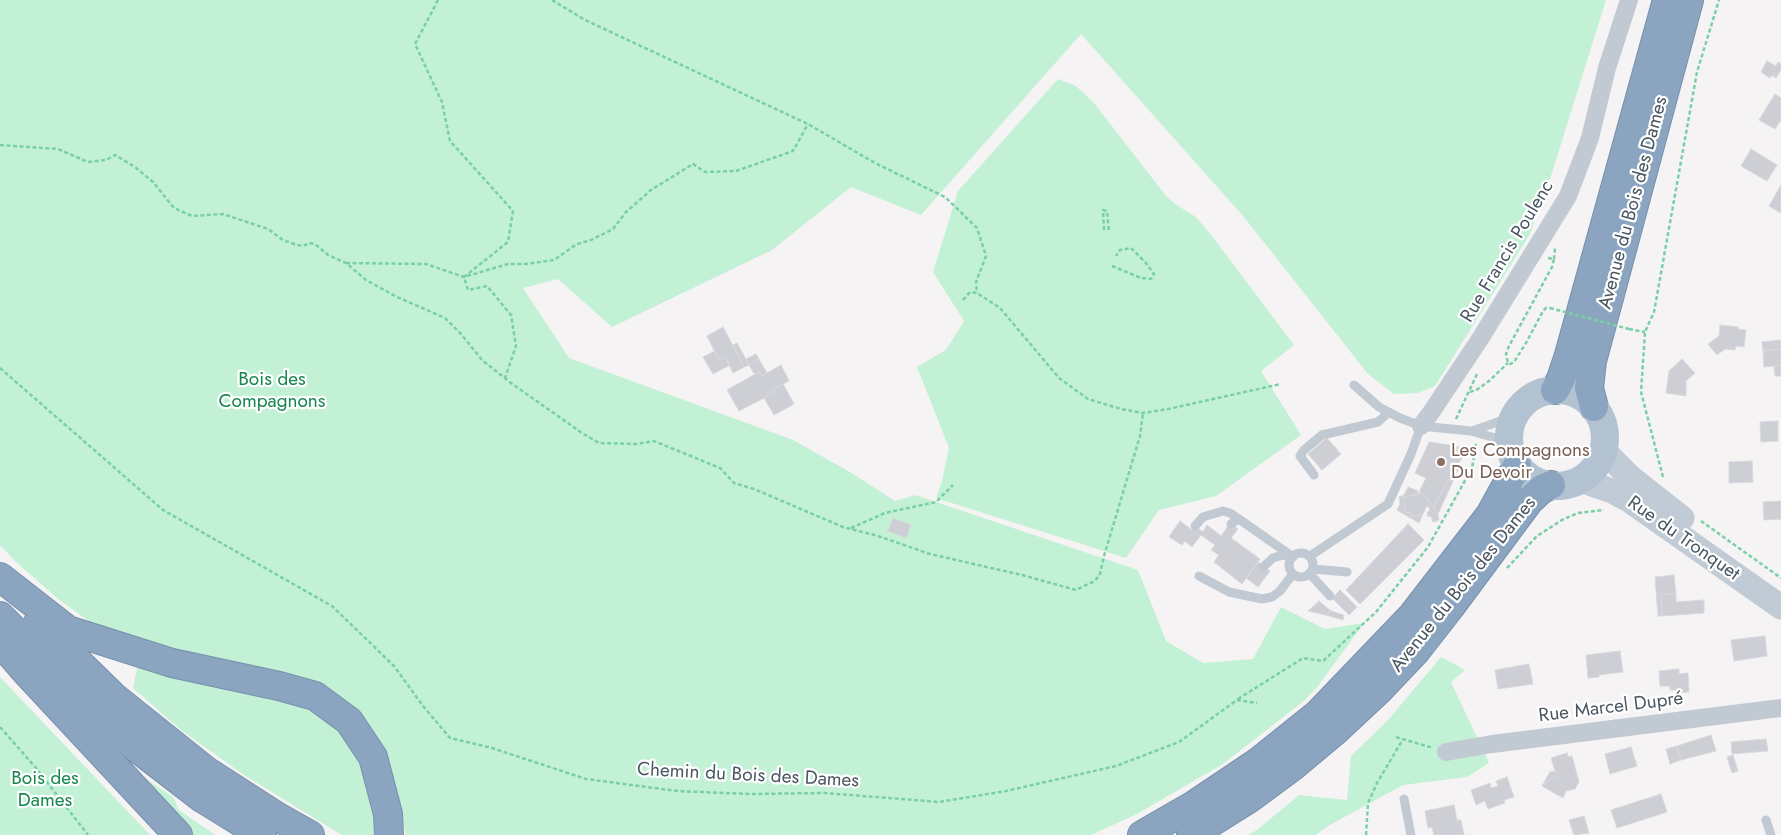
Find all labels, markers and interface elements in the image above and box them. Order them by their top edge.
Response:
street label: Avenue du Bois des Dames [1595,94,1673,312]
street label: Rue Francis Poulenc [1457,177,1559,327]
park label: Bois des Compagnons [219,369,325,413]
place label: Les Compagnons Du Devoir [1451,440,1590,484]
marker: Les Compagnons Du Devoir [1435,456,1447,468]
street label: Rue du Tronquet [1623,492,1743,586]
street label: Avenue du Bois des Dames [1386,493,1542,677]
street label: Rue Marcel Dupré [1537,688,1685,728]
street label: Chemin du Bois des Dames [636,759,860,793]
park label: Bois des Dames [11,768,79,812]

